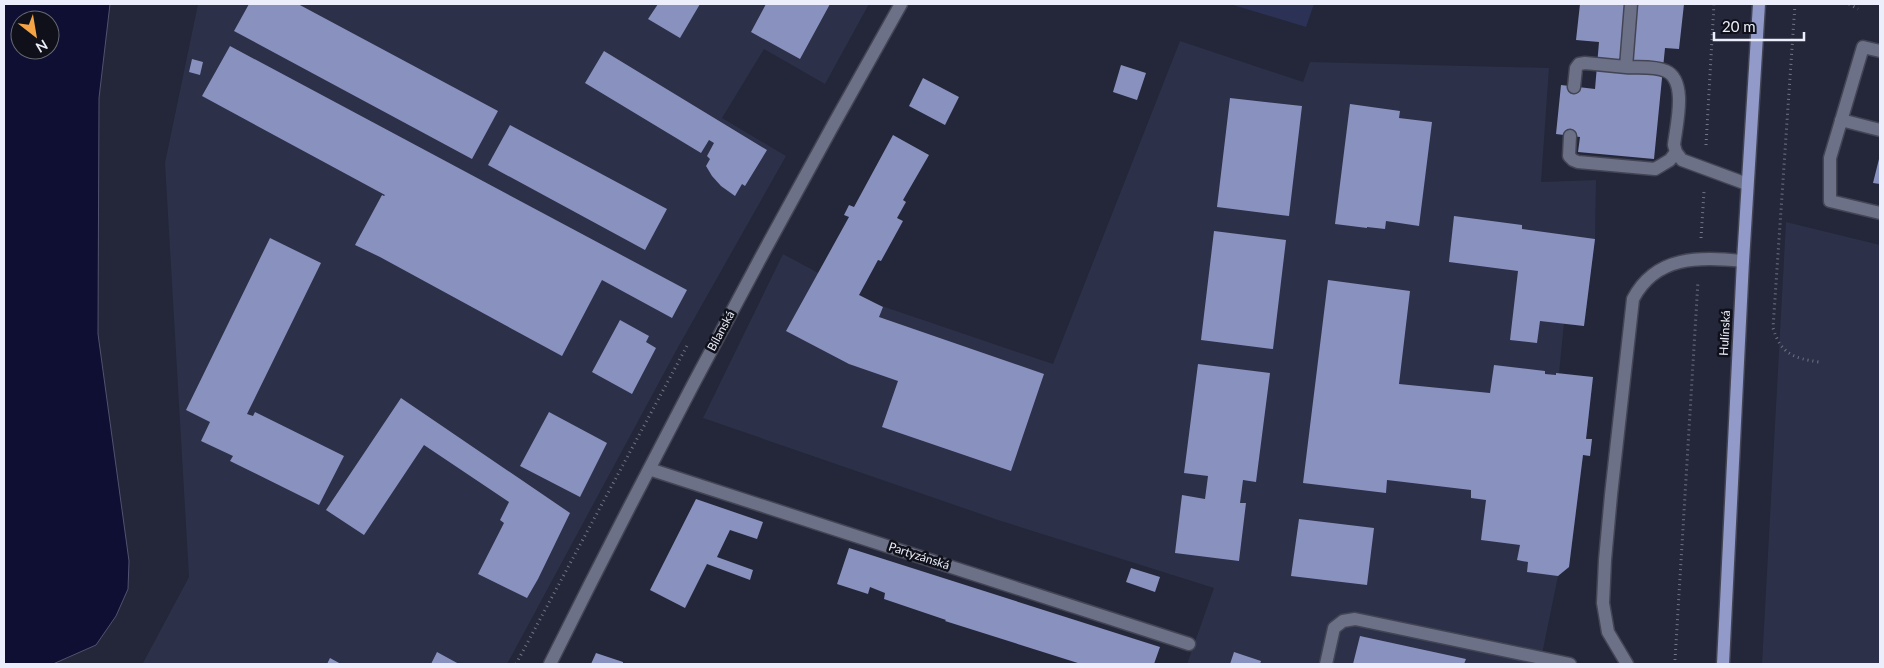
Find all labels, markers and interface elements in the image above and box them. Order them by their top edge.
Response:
north arrow [10,10,60,60]
scale bar [1714,10,1804,42]
text: 20 m [1722,17,1756,35]
text: N [33,37,51,57]
street label: Bílanská [704,308,737,353]
street label: Hulínská [1716,310,1733,356]
street label: Partyzánská [887,539,952,572]

